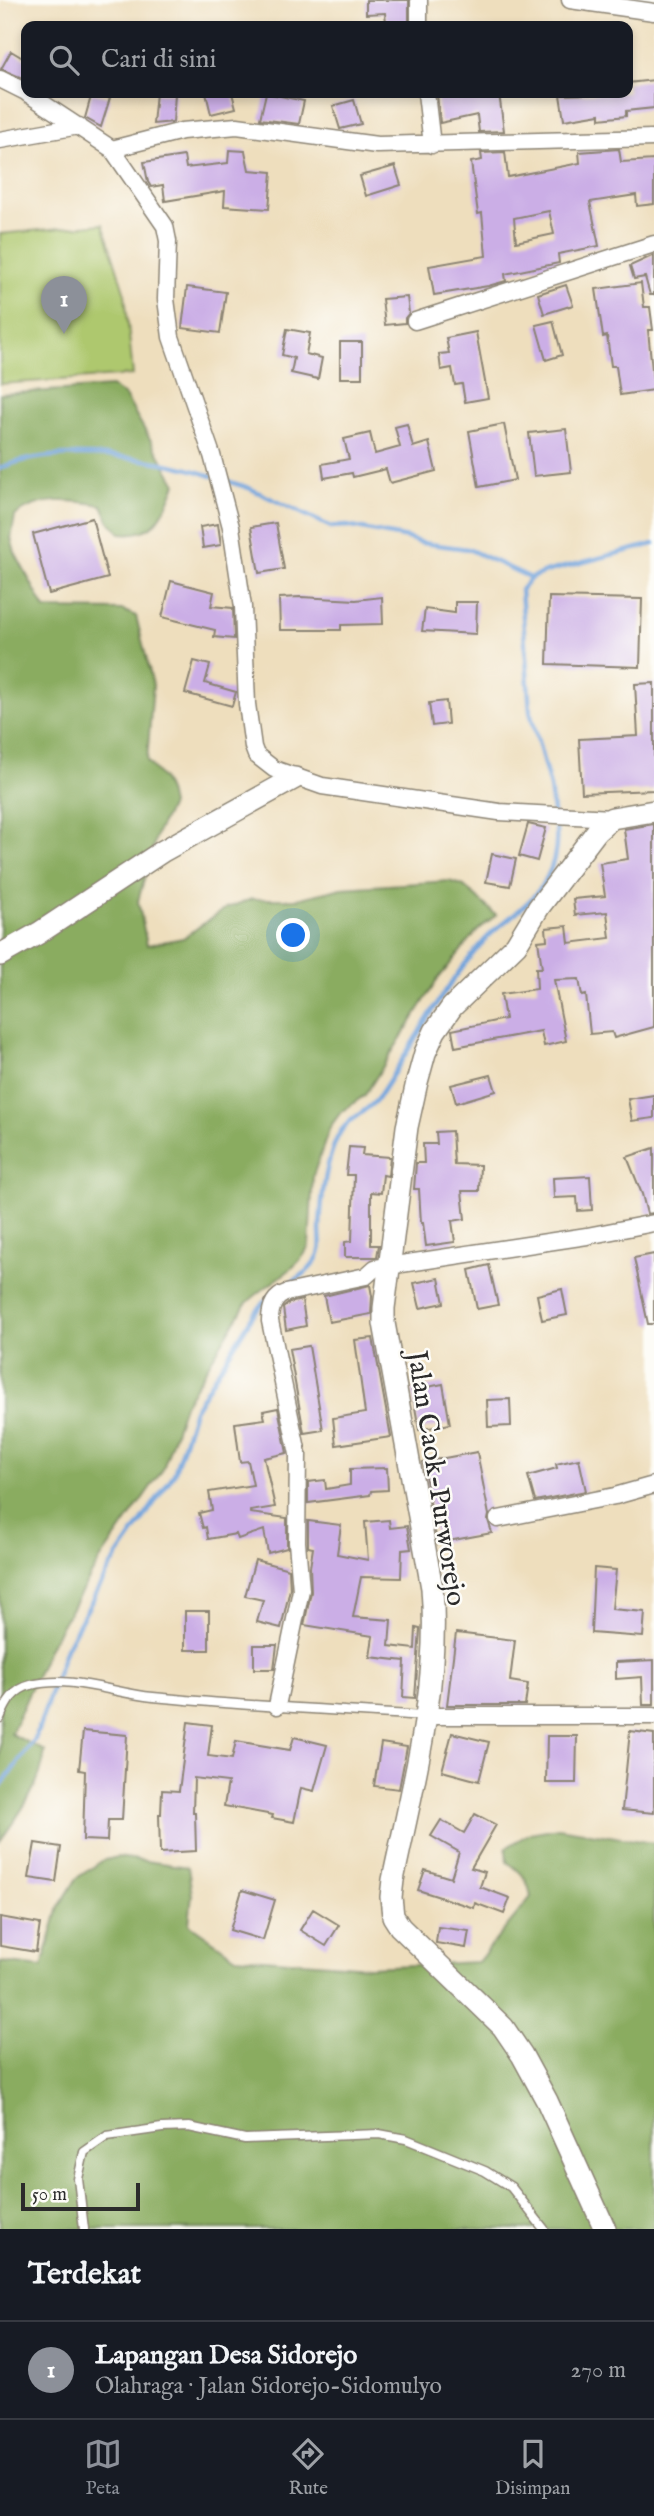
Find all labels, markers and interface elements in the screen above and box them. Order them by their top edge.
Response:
search box [21,21,633,98]
icon: search [45,41,83,79]
text: Cari di sini [101,43,216,76]
pin: 1 [41,276,87,334]
your location [276,918,310,952]
street label: Jalan Caok-Purworejo [398,1345,473,1608]
scale bar [21,2180,140,2212]
text: 50 m [32,2183,67,2207]
text: Terdekat [28,2256,141,2294]
text: Lapangan Desa Sidorejo [95,2339,357,2372]
text: 1 [47,2356,55,2385]
text: 270 m [571,2356,626,2385]
text: Olahraga · Jalan Sidorejo-Sidomulyo [95,2372,442,2401]
tab: Peta [84,2435,122,2501]
tab: Rute [289,2435,328,2501]
tab: Disimpan [495,2435,570,2501]

